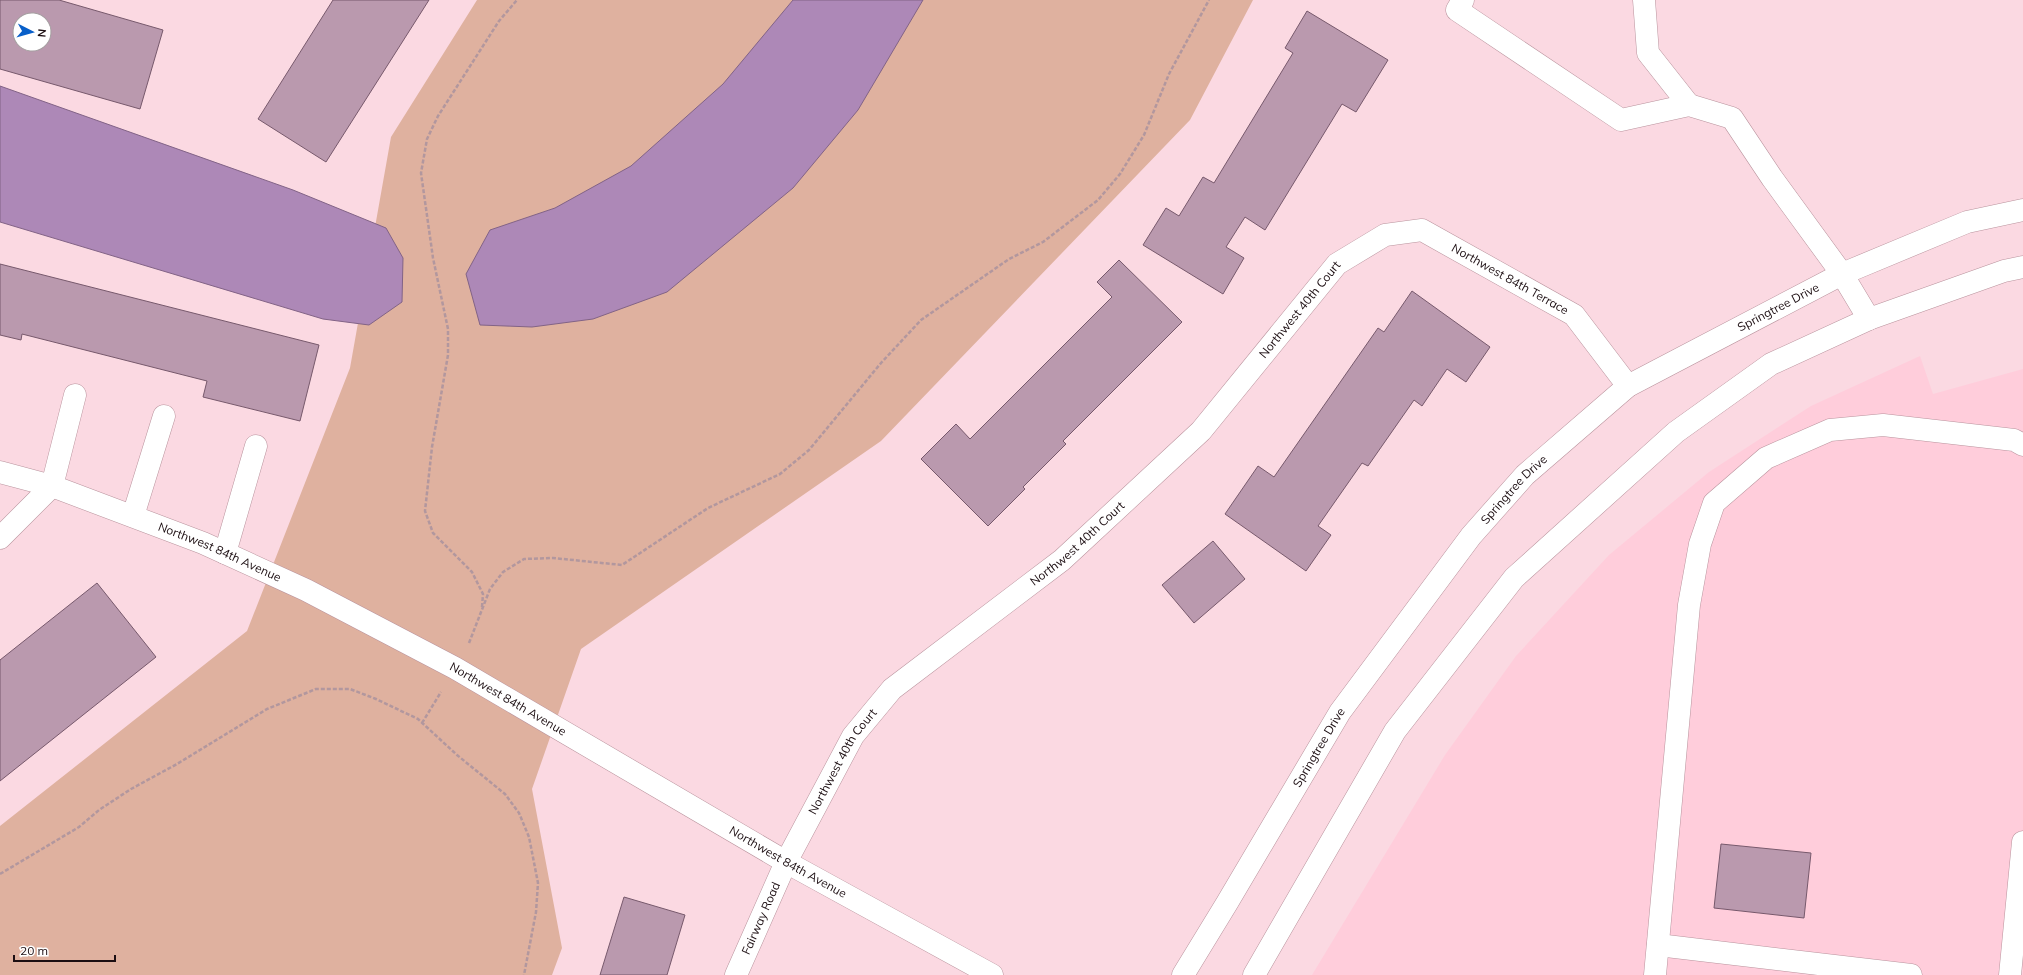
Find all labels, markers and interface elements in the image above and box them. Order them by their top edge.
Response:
north arrow [12,12,52,52]
text: N [35,28,49,38]
street label: Northwest 84th Terrace [1449,240,1571,317]
street label: Northwest 40th Court [1255,258,1344,361]
street label: Springtree Drive [1735,279,1821,334]
street label: Springtree Drive [1477,451,1550,527]
street label: Northwest 40th Court [1027,498,1127,589]
street label: Northwest 84th Avenue [156,519,284,585]
street label: Northwest 84th Avenue [447,659,569,739]
street label: Springtree Drive [1289,704,1348,790]
street label: Northwest 40th Court [805,705,880,817]
street label: Northwest 84th Avenue [727,822,849,901]
street label: Fairway Road [738,880,783,957]
scale bar [14,937,115,963]
text: 20 m [20,943,48,958]

